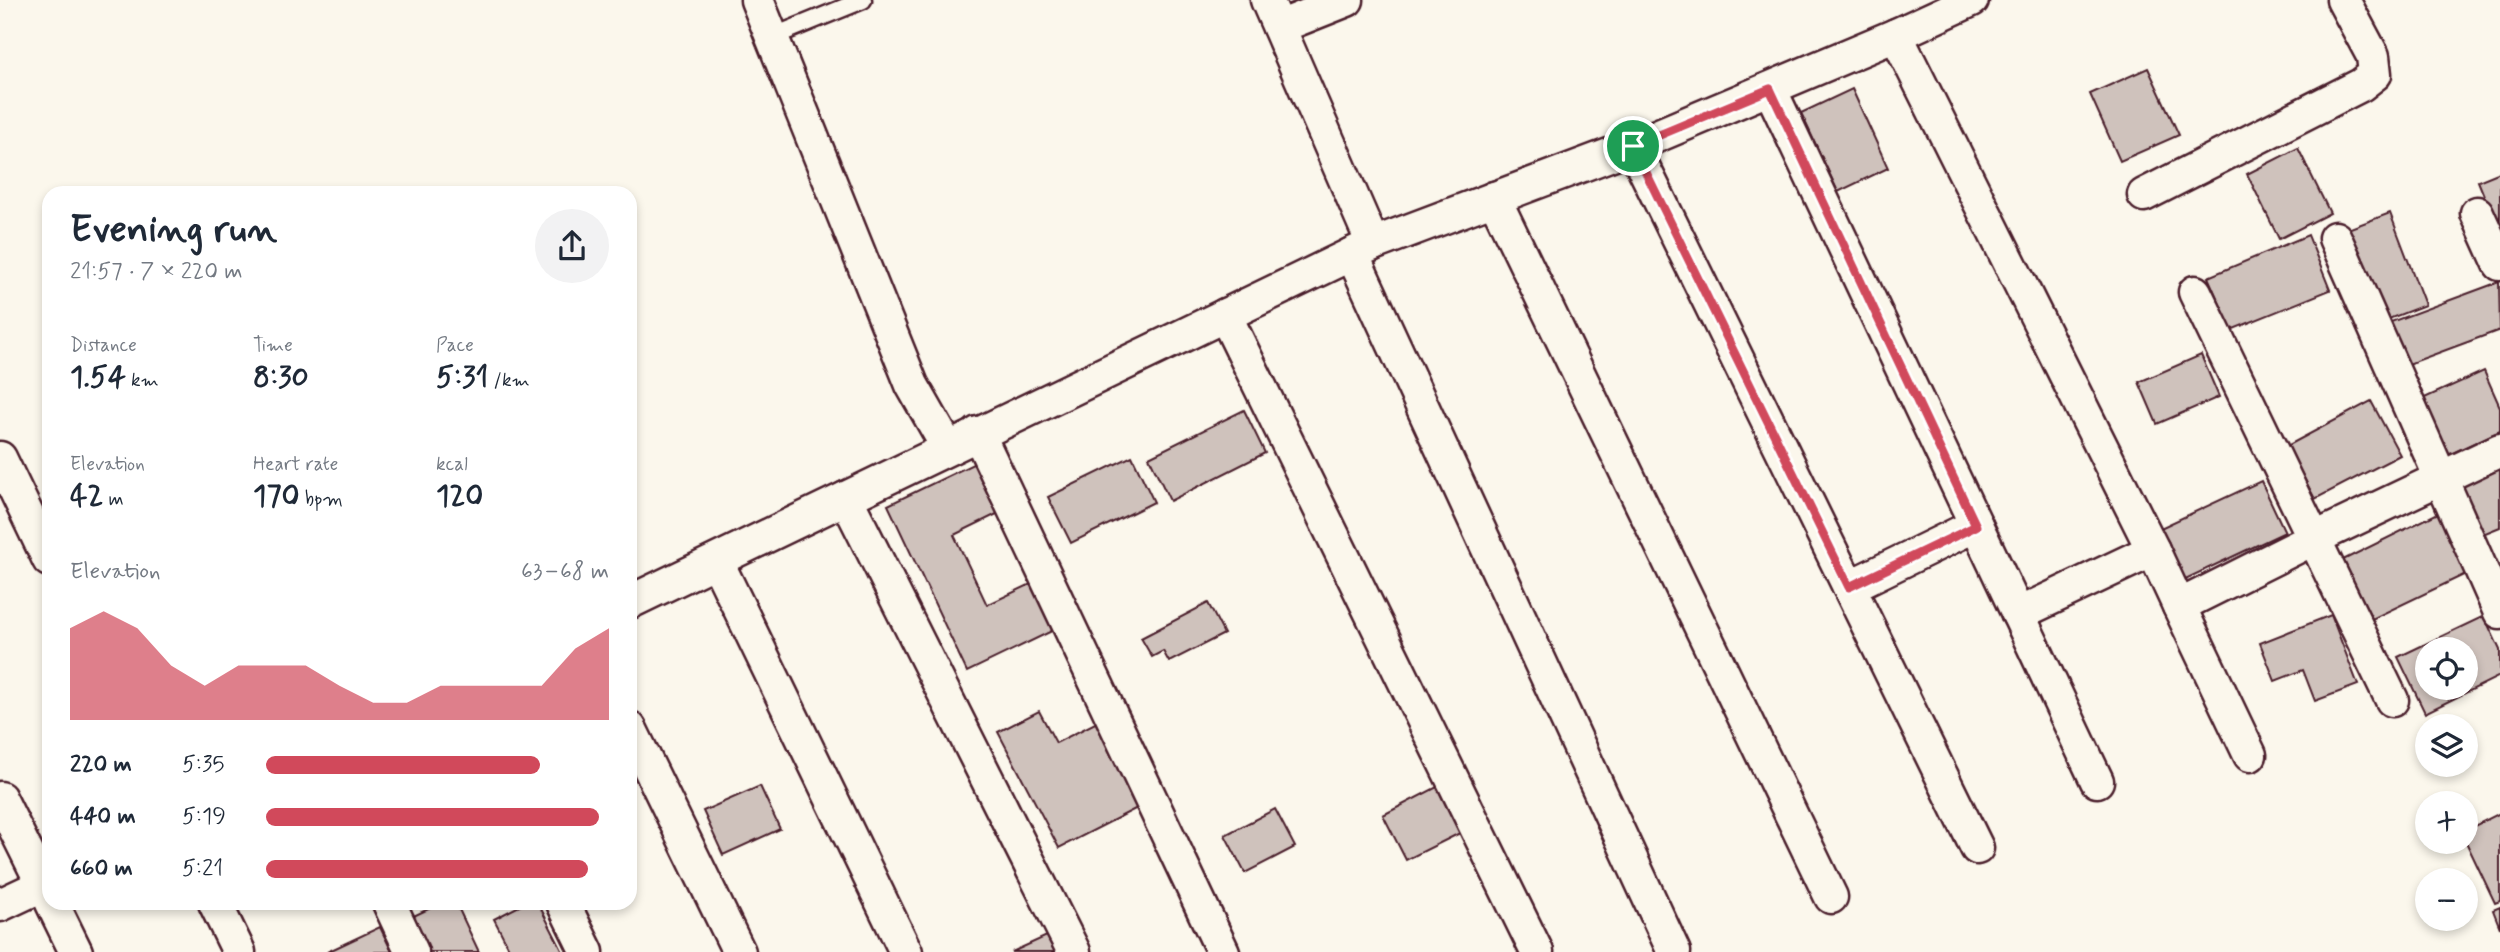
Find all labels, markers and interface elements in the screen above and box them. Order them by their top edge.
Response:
pin [1603,116,1663,176]
icon: arrive [1614,127,1652,165]
text: Evening run [70,206,277,255]
button: share [535,209,609,283]
text: 21:57 · 7 × 220 m [70,257,243,287]
text: Distance [70,333,137,358]
text: Time [253,333,293,358]
text: Pace [436,333,474,358]
text: 1.54 [70,358,126,397]
text: 8:30 [253,358,309,397]
text: 5:31 [436,358,488,397]
text: km [126,368,159,393]
text: /km [488,368,530,393]
text: Elevation [70,452,145,477]
text: Heart rate [253,452,338,477]
text: kcal [436,452,468,477]
text: 42 [70,477,103,516]
text: 170 [253,477,300,516]
text: 120 [436,477,483,516]
text: m [103,487,124,512]
text: bpm [300,487,343,512]
text: Elevation [70,557,161,587]
text: 63–68 m [521,557,609,587]
map controls [2415,637,2478,931]
button: locate [2415,637,2478,700]
button: layers [2415,714,2478,777]
text: 220 m [70,750,132,780]
text: 5:35 [182,750,225,780]
button: + [2415,791,2478,854]
text: 440 m [70,802,136,832]
text: 5:19 [182,802,226,832]
text: 660 m [70,854,133,884]
text: 5:21 [182,854,223,884]
button: − [2415,868,2478,931]

